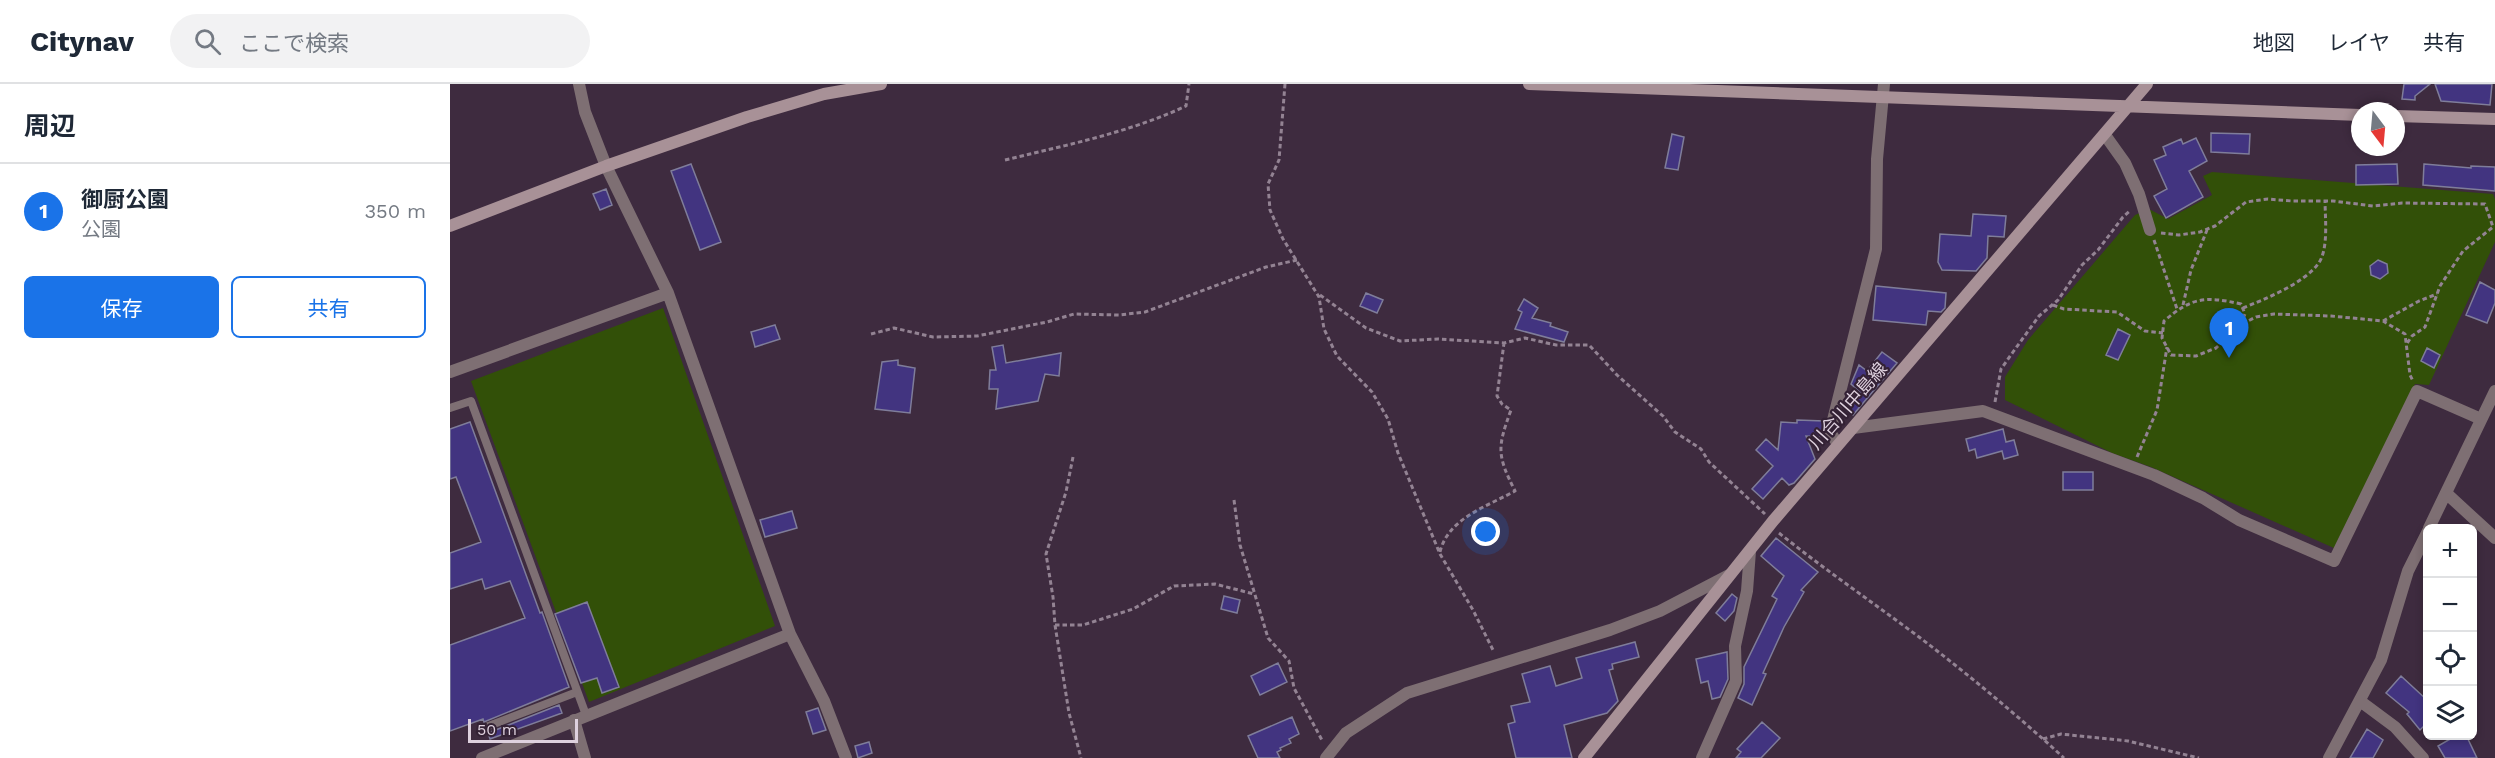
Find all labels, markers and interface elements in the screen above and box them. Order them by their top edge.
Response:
search box [170,14,590,68]
text: Citynav [30,25,134,58]
icon: search [191,25,224,58]
text: 地図 [2253,30,2295,55]
text: レイヤ [2328,30,2390,55]
text: 共有 [2423,30,2465,55]
text: ここで検索 [239,31,349,56]
north arrow [2351,102,2405,156]
text: 周辺 [24,111,76,141]
text: 御厨公園 [81,187,169,212]
text: 1 [39,199,48,223]
text: 350 m [364,199,426,223]
text: 公園 [81,217,121,241]
button: 保存 [24,276,219,338]
button: 共有 [231,276,426,338]
pin: 1 [2210,308,2248,358]
street label: 川合川中島線 [1804,358,1891,453]
your location [1471,517,1500,546]
map controls [2423,524,2477,740]
button: + [2423,524,2477,578]
button: − [2423,578,2477,632]
button: locate [2423,632,2477,686]
button: layers [2423,686,2477,740]
scale bar [468,716,578,744]
text: 50 m [477,720,517,739]

